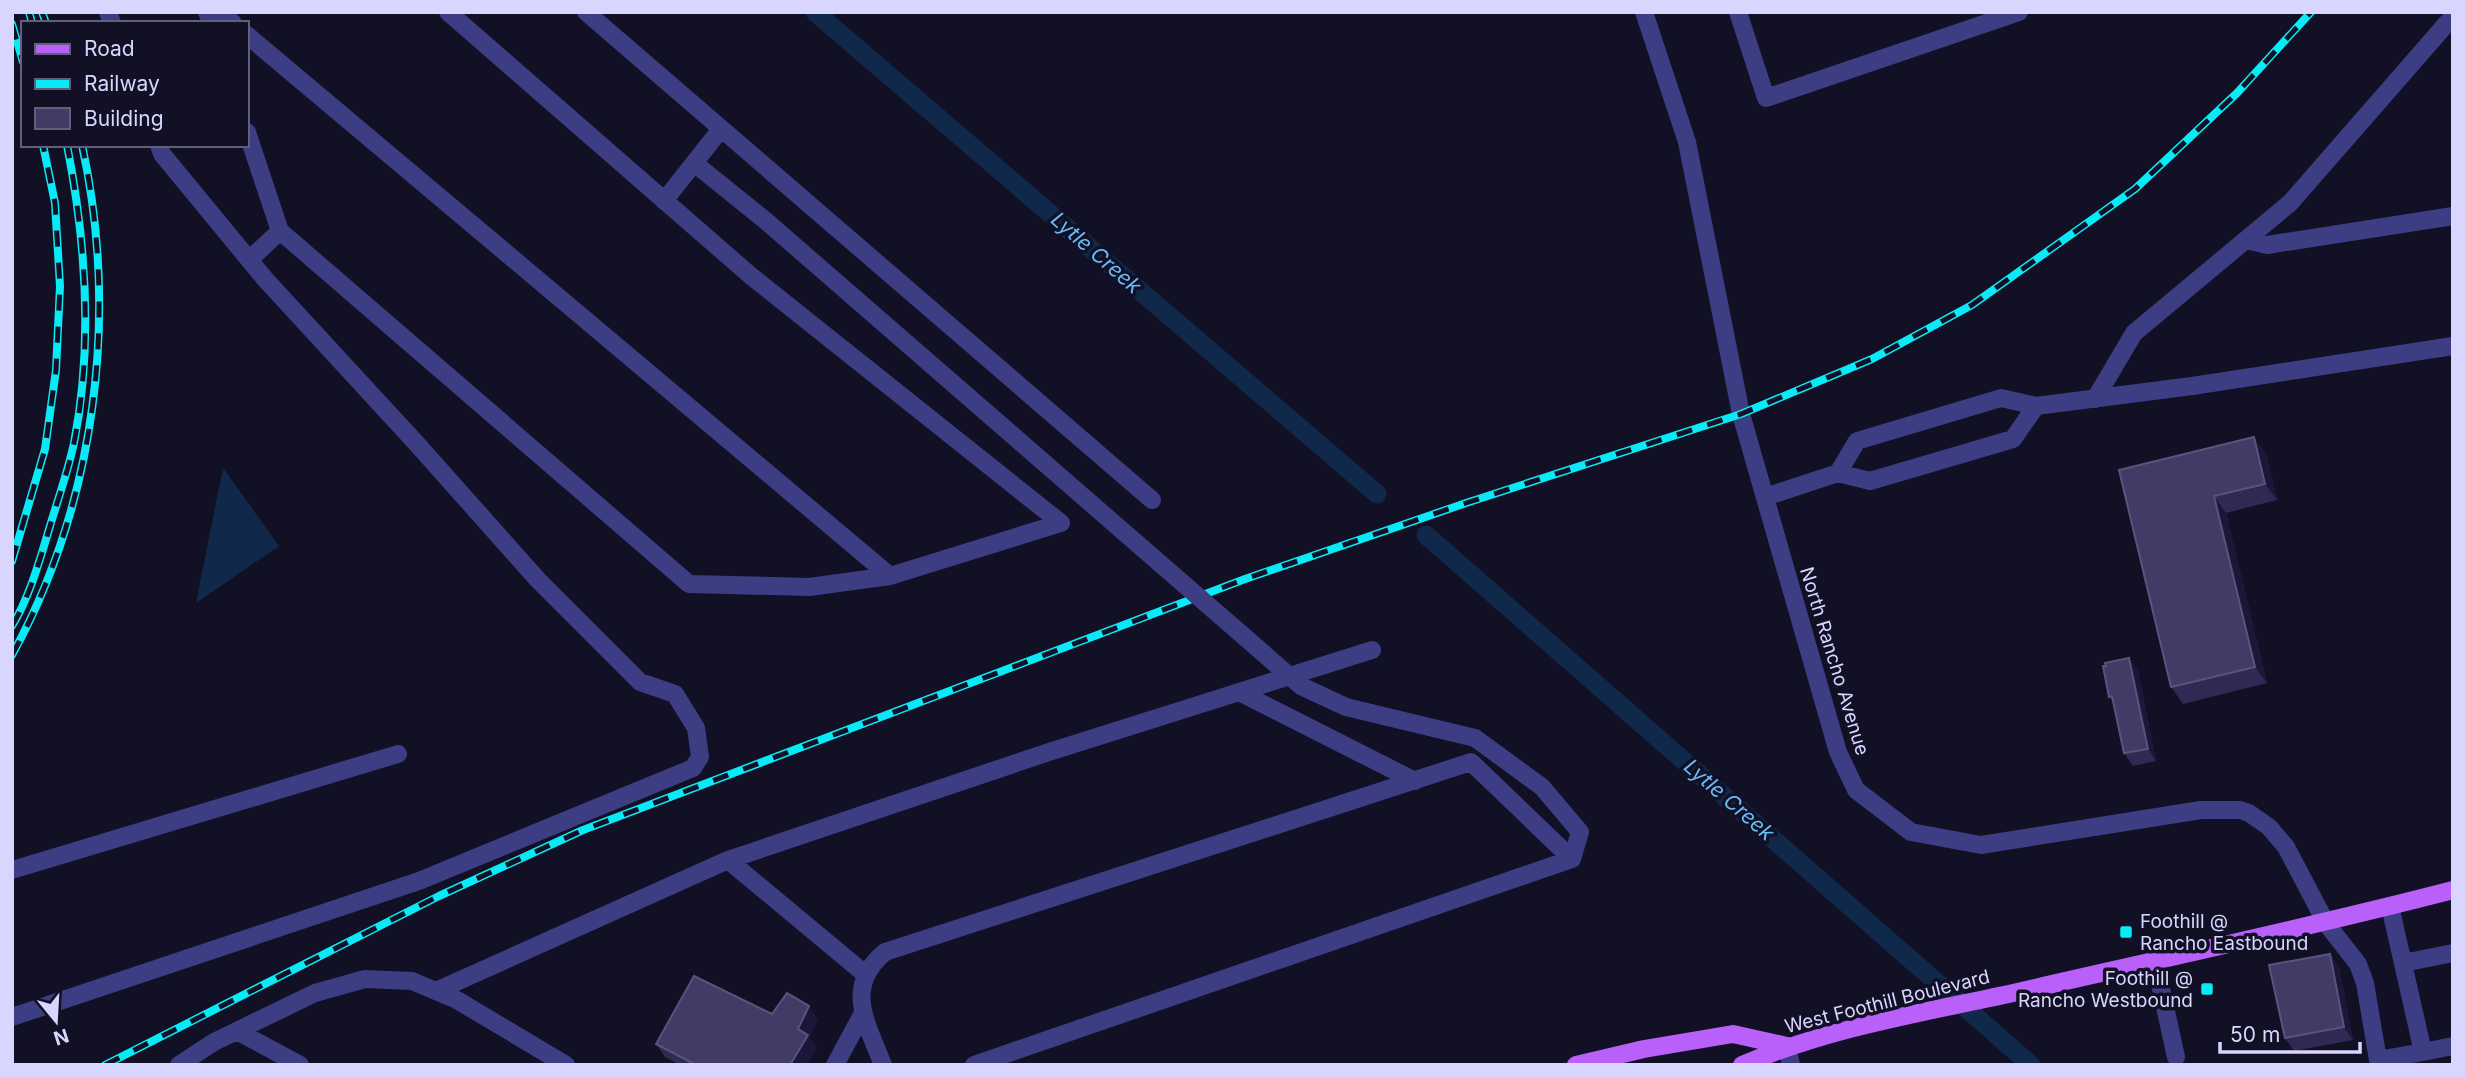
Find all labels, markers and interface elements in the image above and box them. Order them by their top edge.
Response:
legend [21,21,248,147]
text: Road [84,36,135,61]
text: Railway [84,71,160,96]
text: Building [84,106,164,131]
water label: Lytle Creek [1046,207,1147,299]
street label: North Rancho Avenue [1795,564,1874,758]
water label: Lytle Creek [1679,754,1780,846]
place label: Foothill @ Rancho Eastbound [2140,910,2308,955]
marker: Foothill @ Rancho Eastbound [2118,924,2134,940]
street label: West Foothill Boulevard [1782,965,1992,1038]
place label: Foothill @ Rancho Westbound [2018,967,2193,1012]
marker: Foothill @ Rancho Westbound [2199,981,2215,997]
north arrow [21,986,91,1056]
scale bar [2220,1010,2360,1054]
text: 50 m [2230,1022,2280,1047]
text: N [51,1024,72,1050]

